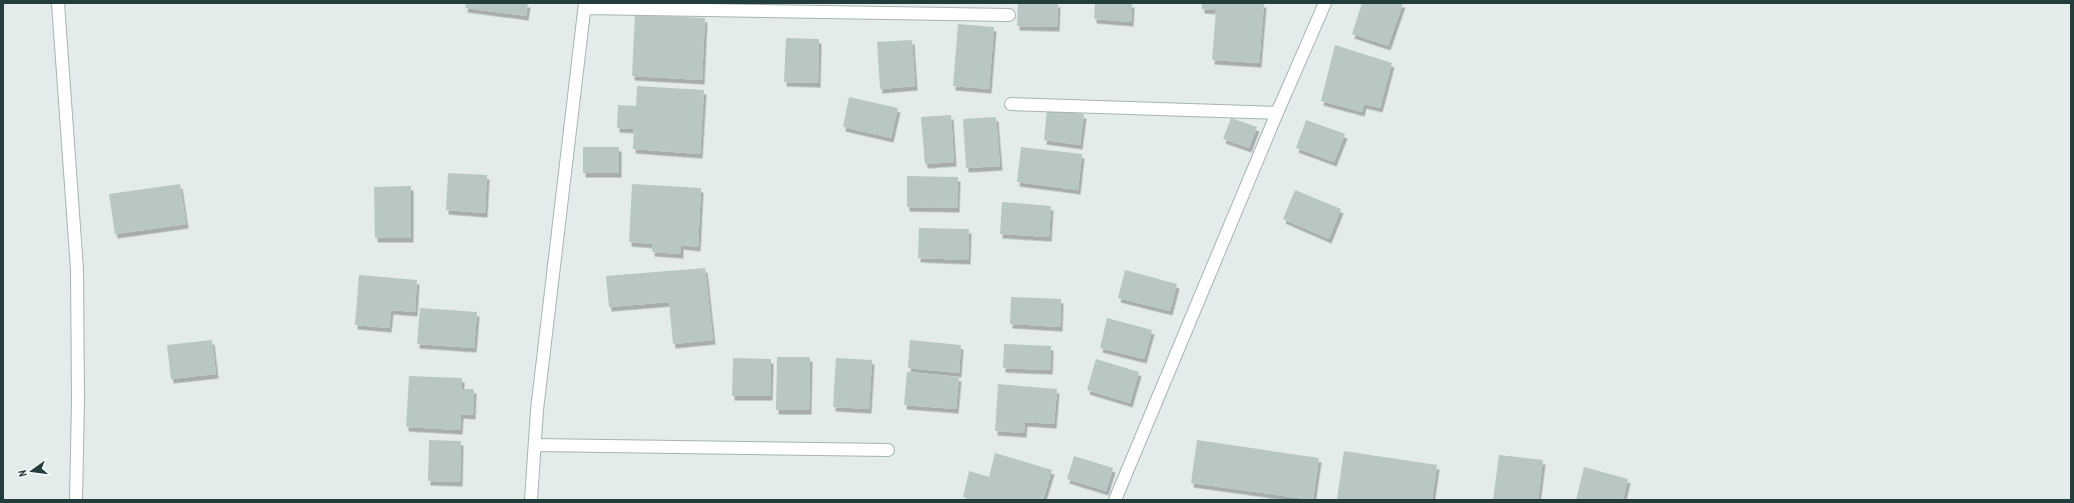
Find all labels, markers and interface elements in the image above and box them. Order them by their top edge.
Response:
north arrow [12,451,52,491]
text: N [15,469,30,478]

